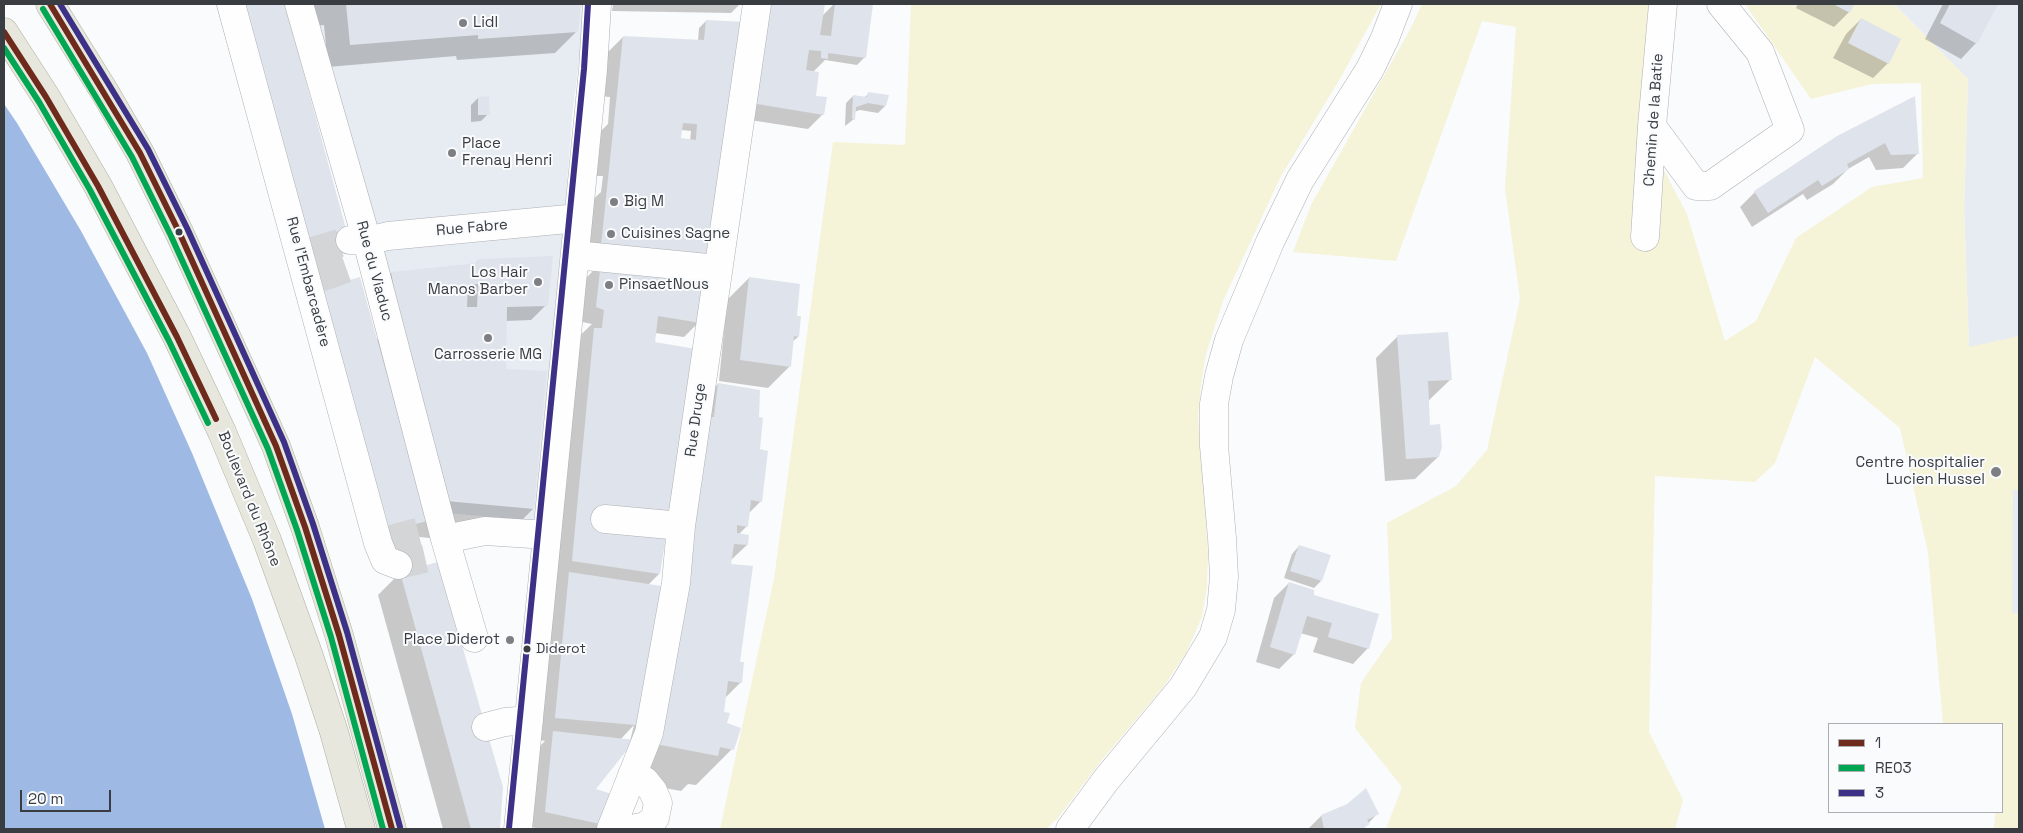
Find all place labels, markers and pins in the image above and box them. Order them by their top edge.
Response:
place label: Lidl [473,14,498,32]
marker: Lidl [457,17,469,29]
place label: Place Frenay Henri [462,135,552,170]
marker: Place Frenay Henri [446,147,458,159]
place label: Big M [624,193,664,211]
marker: Big M [608,196,620,208]
place label: Cuisines Sagne [621,225,730,243]
unlabelled marker [174,227,184,237]
marker: Cuisines Sagne [605,228,617,240]
place label: Los Hair Manos Barber [428,264,528,299]
marker: Los Hair Manos Barber [532,276,544,288]
place label: PinsaetNous [619,276,709,294]
marker: PinsaetNous [603,279,615,291]
marker: Carrosserie MG [482,332,494,344]
place label: Carrosserie MG [434,346,542,364]
place label: Centre hospitalier Lucien Hussel [1855,454,1985,489]
marker: Centre hospitalier Lucien Hussel [1989,465,2003,479]
place label: Place Diderot [404,631,500,649]
marker: Place Diderot [504,634,516,646]
place label: Diderot [536,641,586,657]
marker: Diderot [522,644,532,654]

